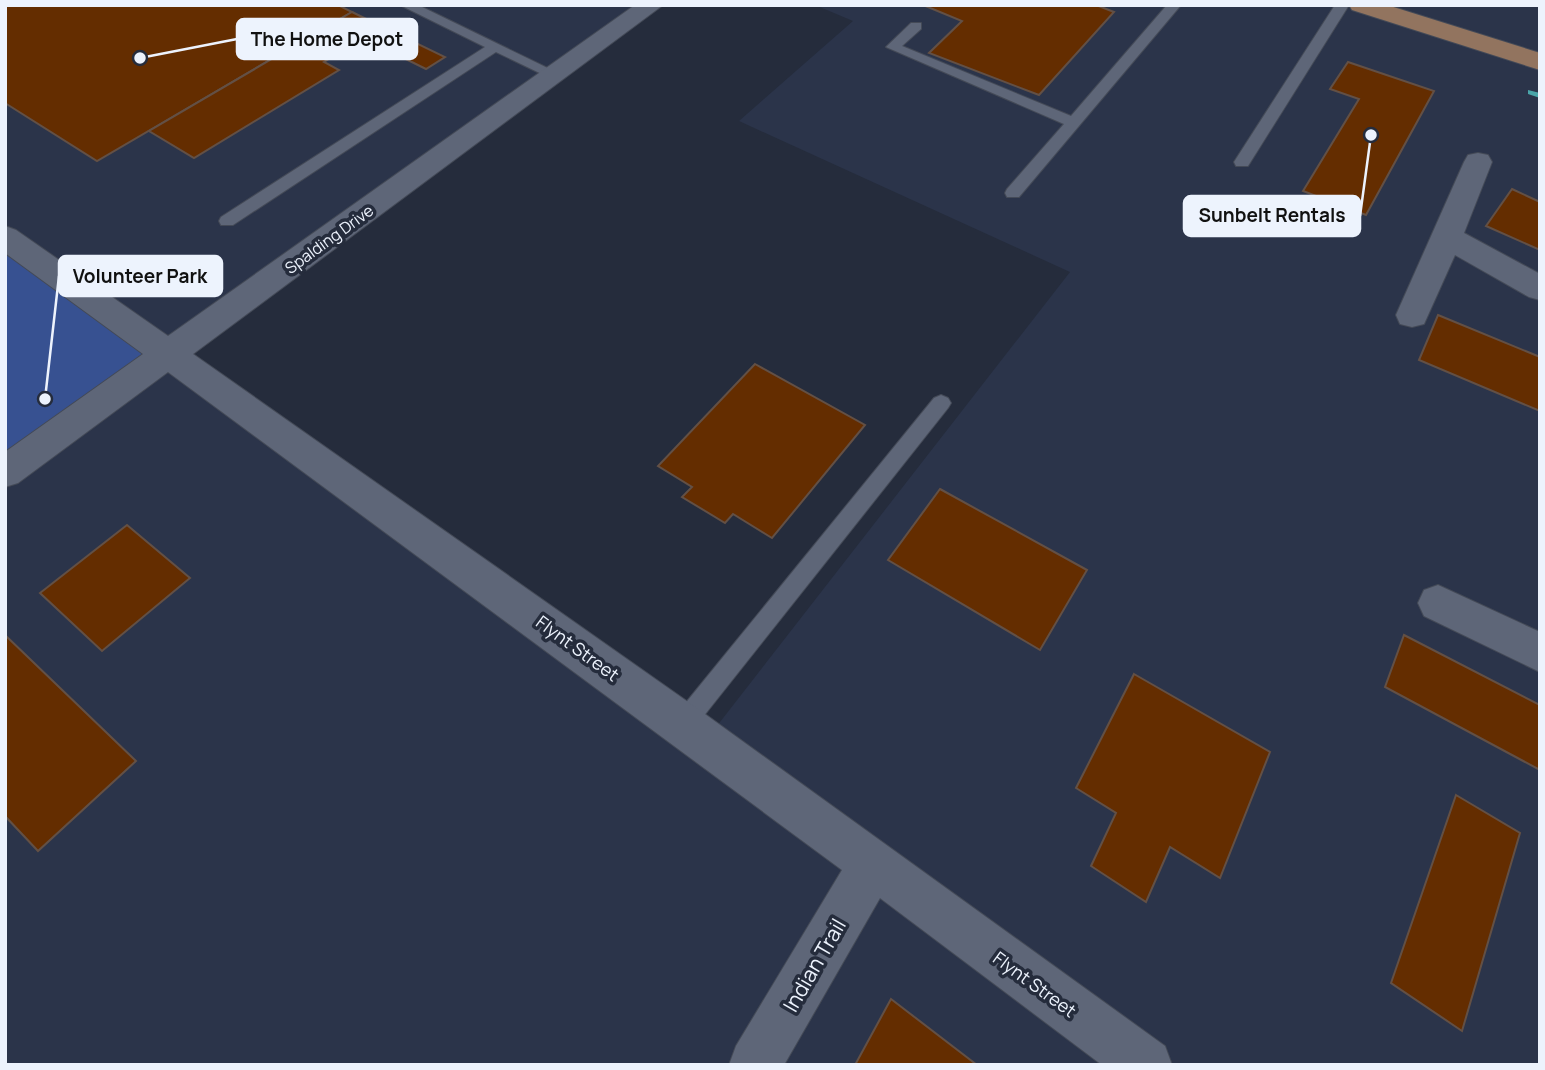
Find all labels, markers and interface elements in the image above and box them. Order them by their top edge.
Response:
callout: The Home Depot [237,19,417,59]
text: The Home Depot [251,26,403,52]
callout: Sunbelt Rentals [1184,196,1360,236]
street label: Spalding Drive [280,199,378,279]
text: Sunbelt Rentals [1198,202,1346,228]
callout: Volunteer Park [59,256,222,296]
text: Volunteer Park [73,263,208,289]
street label: Flynt Street [532,610,624,686]
street label: Indian Trail [776,913,852,1017]
street label: Flynt Street [989,946,1081,1022]

